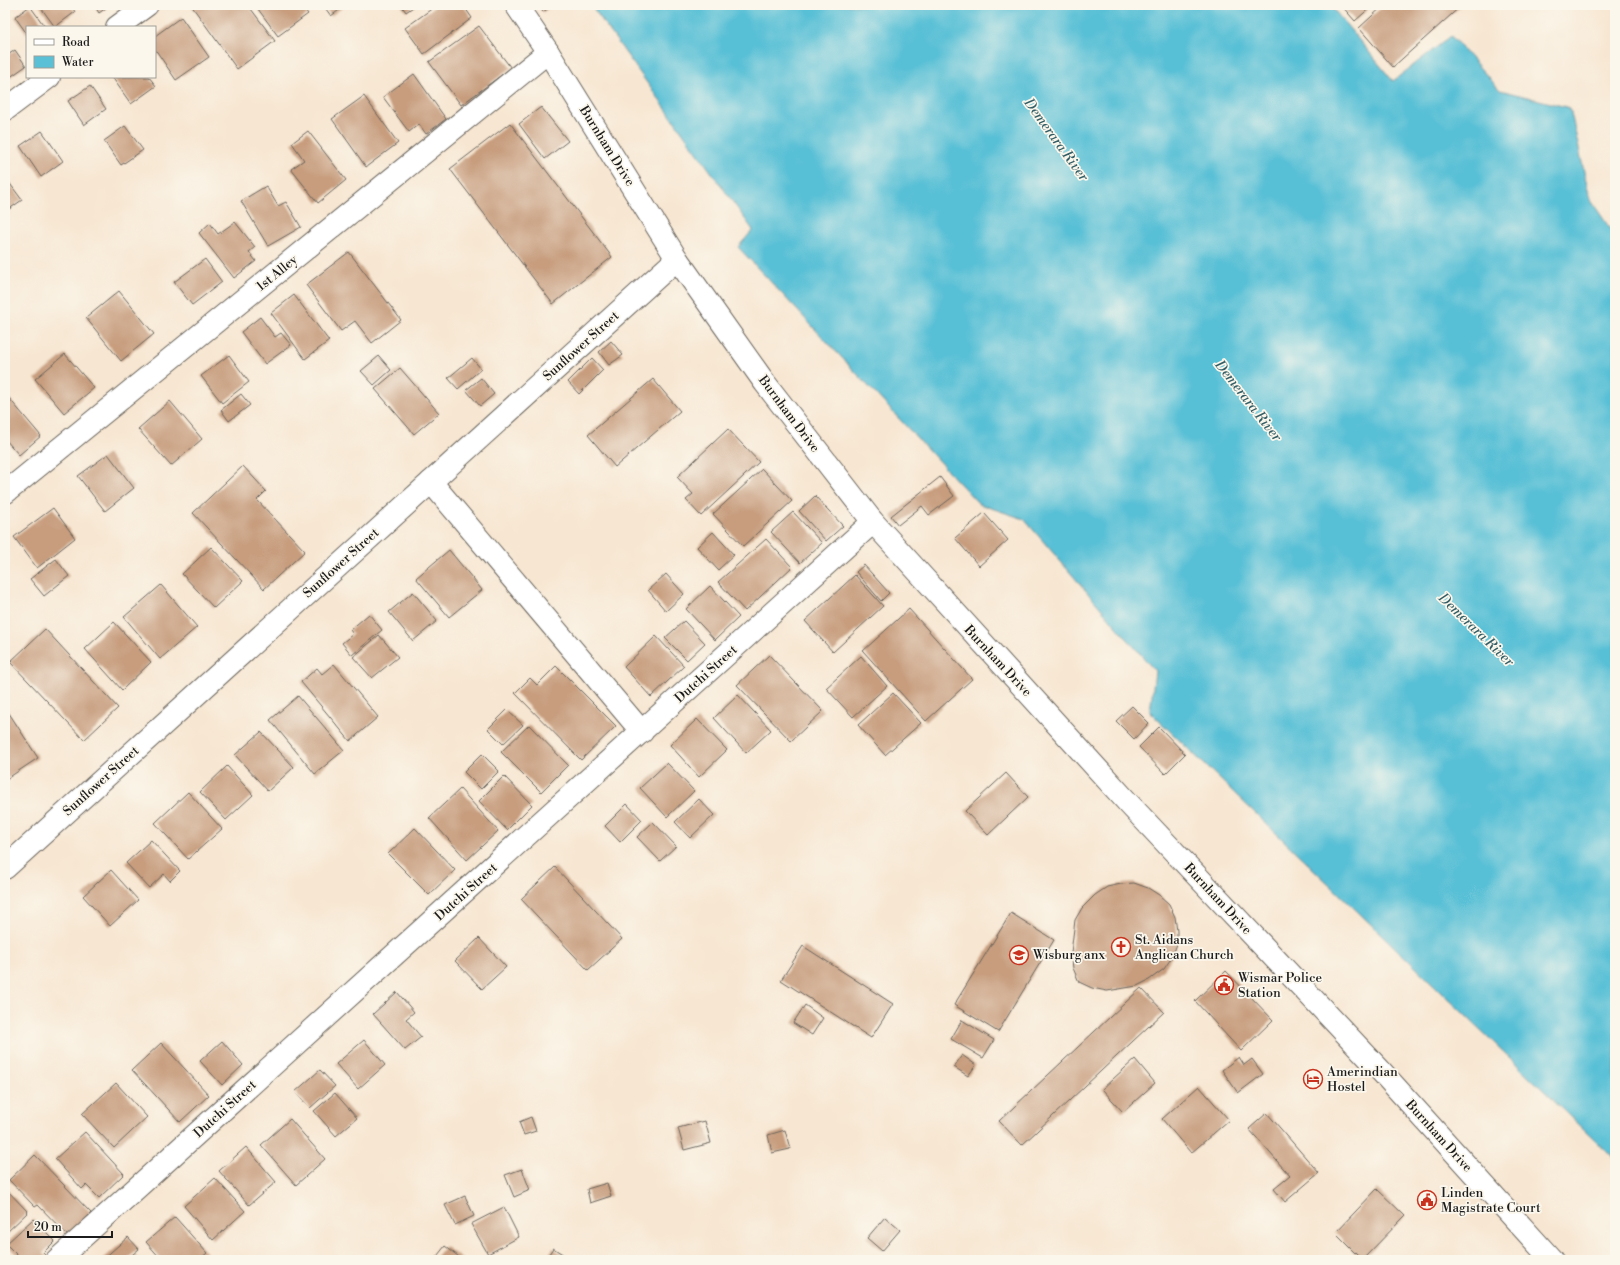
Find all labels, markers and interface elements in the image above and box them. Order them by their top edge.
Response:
legend [26,26,156,78]
text: Road [62,35,90,50]
text: Water [61,55,94,70]
water label: Demerara River [1019,94,1093,186]
street label: Burnham Drive [575,102,638,189]
street label: 1st Alley [253,251,301,294]
street label: Sunflower Street [540,307,623,384]
water label: Demerara River [1210,356,1286,446]
street label: Burnham Drive [754,372,823,456]
street label: Sunflower Street [300,524,383,601]
water label: Demerara River [1434,589,1518,671]
street label: Burnham Drive [960,621,1035,700]
street label: Dutchi Street [671,642,741,706]
street label: Sunflower Street [60,742,143,819]
street label: Burnham Drive [1180,859,1255,938]
street label: Dutchi Street [431,860,501,924]
place label: St. Aidans Anglican Church [1134,932,1234,963]
church icon: St. Aidans Anglican Church [1110,936,1132,958]
school or university icon: Wisburg anx [1008,944,1030,966]
place label: Wisburg anx [1032,947,1105,963]
place label: Wismar Police Station [1237,970,1323,1001]
public building icon: Wismar Police Station [1213,974,1235,996]
place label: Amerindian Hostel [1326,1064,1398,1095]
hotel icon: Amerindian Hostel [1302,1068,1324,1090]
street label: Dutchi Street [190,1077,260,1141]
street label: Burnham Drive [1402,1096,1476,1176]
place label: Linden Magistrate Court [1441,1185,1541,1216]
public building icon: Linden Magistrate Court [1416,1189,1438,1211]
scale bar [28,1213,112,1239]
text: 20 m [34,1220,62,1235]

